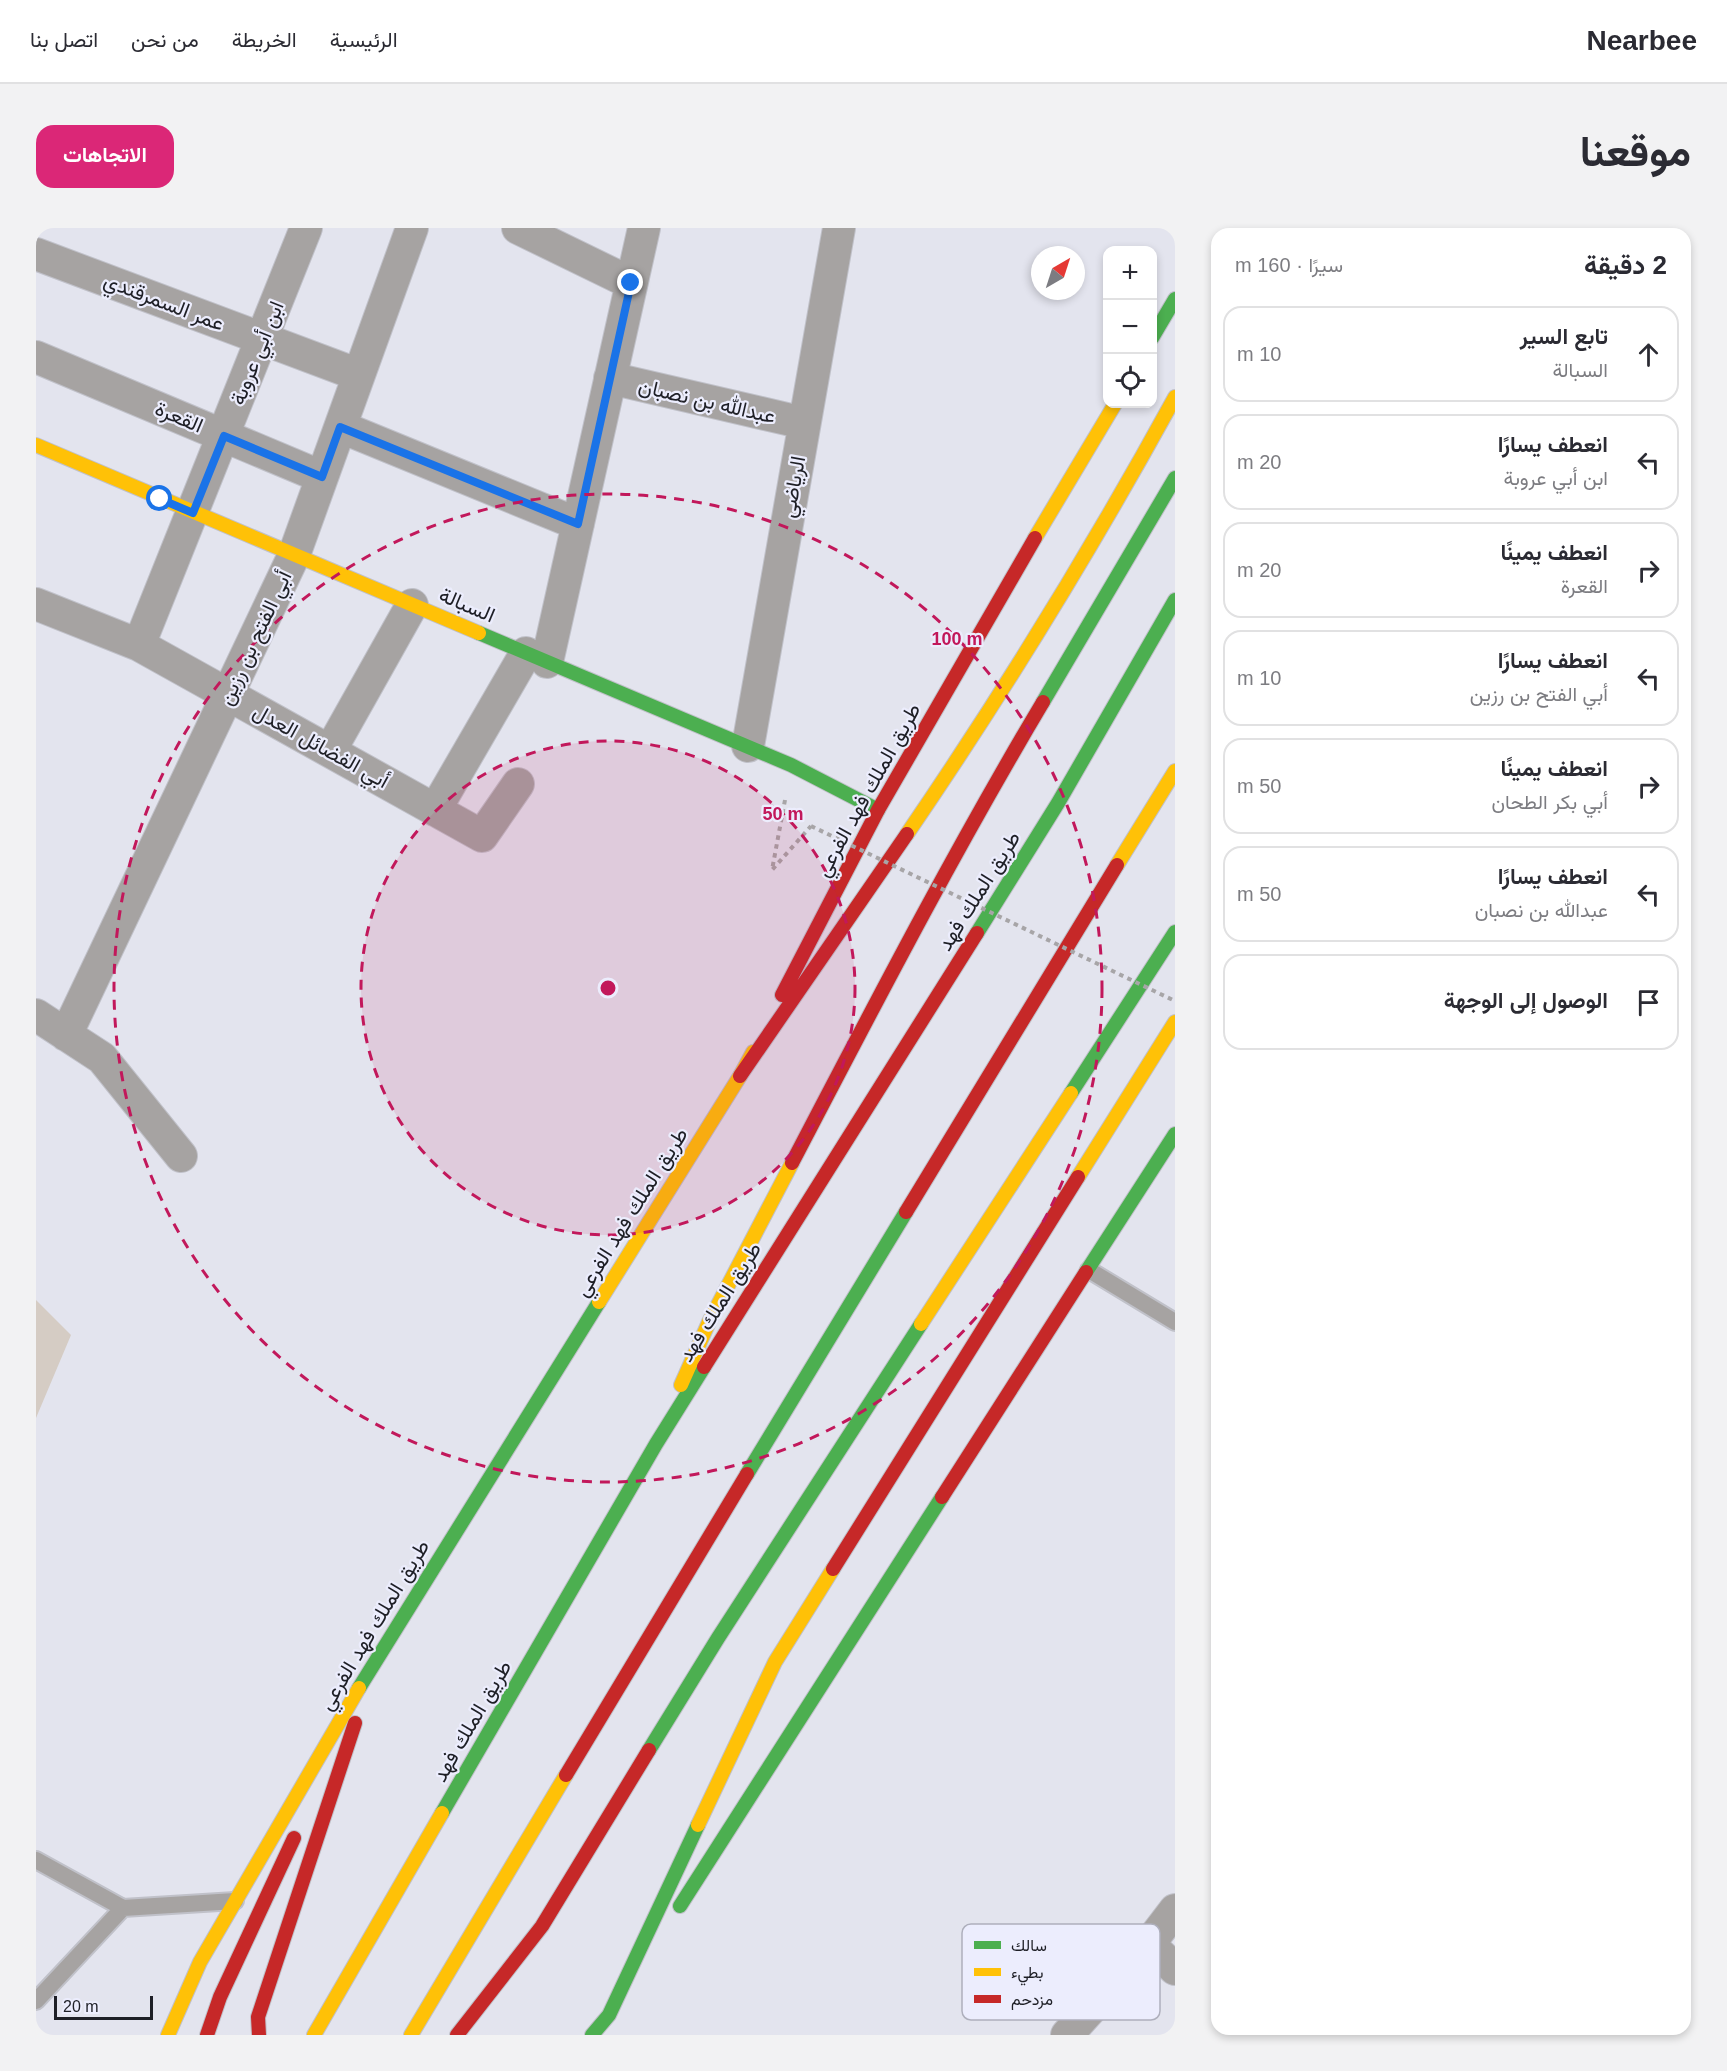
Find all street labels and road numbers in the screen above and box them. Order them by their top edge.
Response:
street label: عمر السمرقندي [99,268,228,341]
street label: ابن أبي عروبة [225,298,293,410]
street label: عبدالله بن نصبان [636,373,778,428]
street label: القعرة [151,396,207,439]
street label: الرياضي [776,454,815,521]
street label: أبي الفتح بن رزين [213,567,301,711]
street label: السبالة [435,583,499,627]
street label: أبي الفضائل العدل [247,699,393,798]
street label: طريق الملك فهد الفرعي [810,699,930,883]
street label: طريق الملك فهد [933,827,1026,956]
street label: طريق الملك فهد الفرعي [569,1123,697,1303]
street label: طريق الملك فهد [674,1238,767,1367]
street label: طريق الملك فهد الفرعي [314,1536,439,1717]
street label: طريق الملك فهد [428,1656,517,1786]

